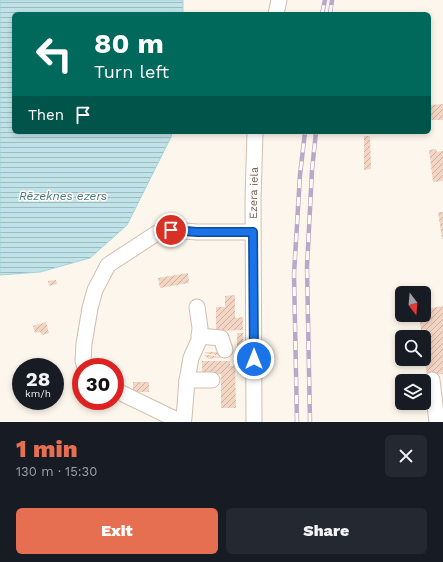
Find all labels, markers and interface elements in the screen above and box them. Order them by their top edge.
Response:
text: 80 m [94,27,164,60]
icon: left [28,28,80,80]
text: Turn left [94,61,169,82]
icon: arrive [72,104,94,126]
text: Then [28,106,64,124]
street label: Ezera iela [246,167,260,219]
water label: Rēzeknes ezers [19,189,107,203]
pin [154,213,188,247]
icon: arrive [160,219,182,241]
north arrow [395,286,431,322]
map controls [395,286,431,410]
button: search [395,330,431,366]
position arrow [233,338,275,380]
speed limit sign: 30 [72,358,124,410]
text: 28 [26,367,50,391]
button: layers [395,374,431,410]
text: km/h [25,388,51,399]
text: 1 min [16,435,78,463]
button: close [385,435,427,477]
text: 130 m · 15:30 [16,464,97,479]
button: Exit [16,508,218,554]
button: Share [226,508,427,554]

